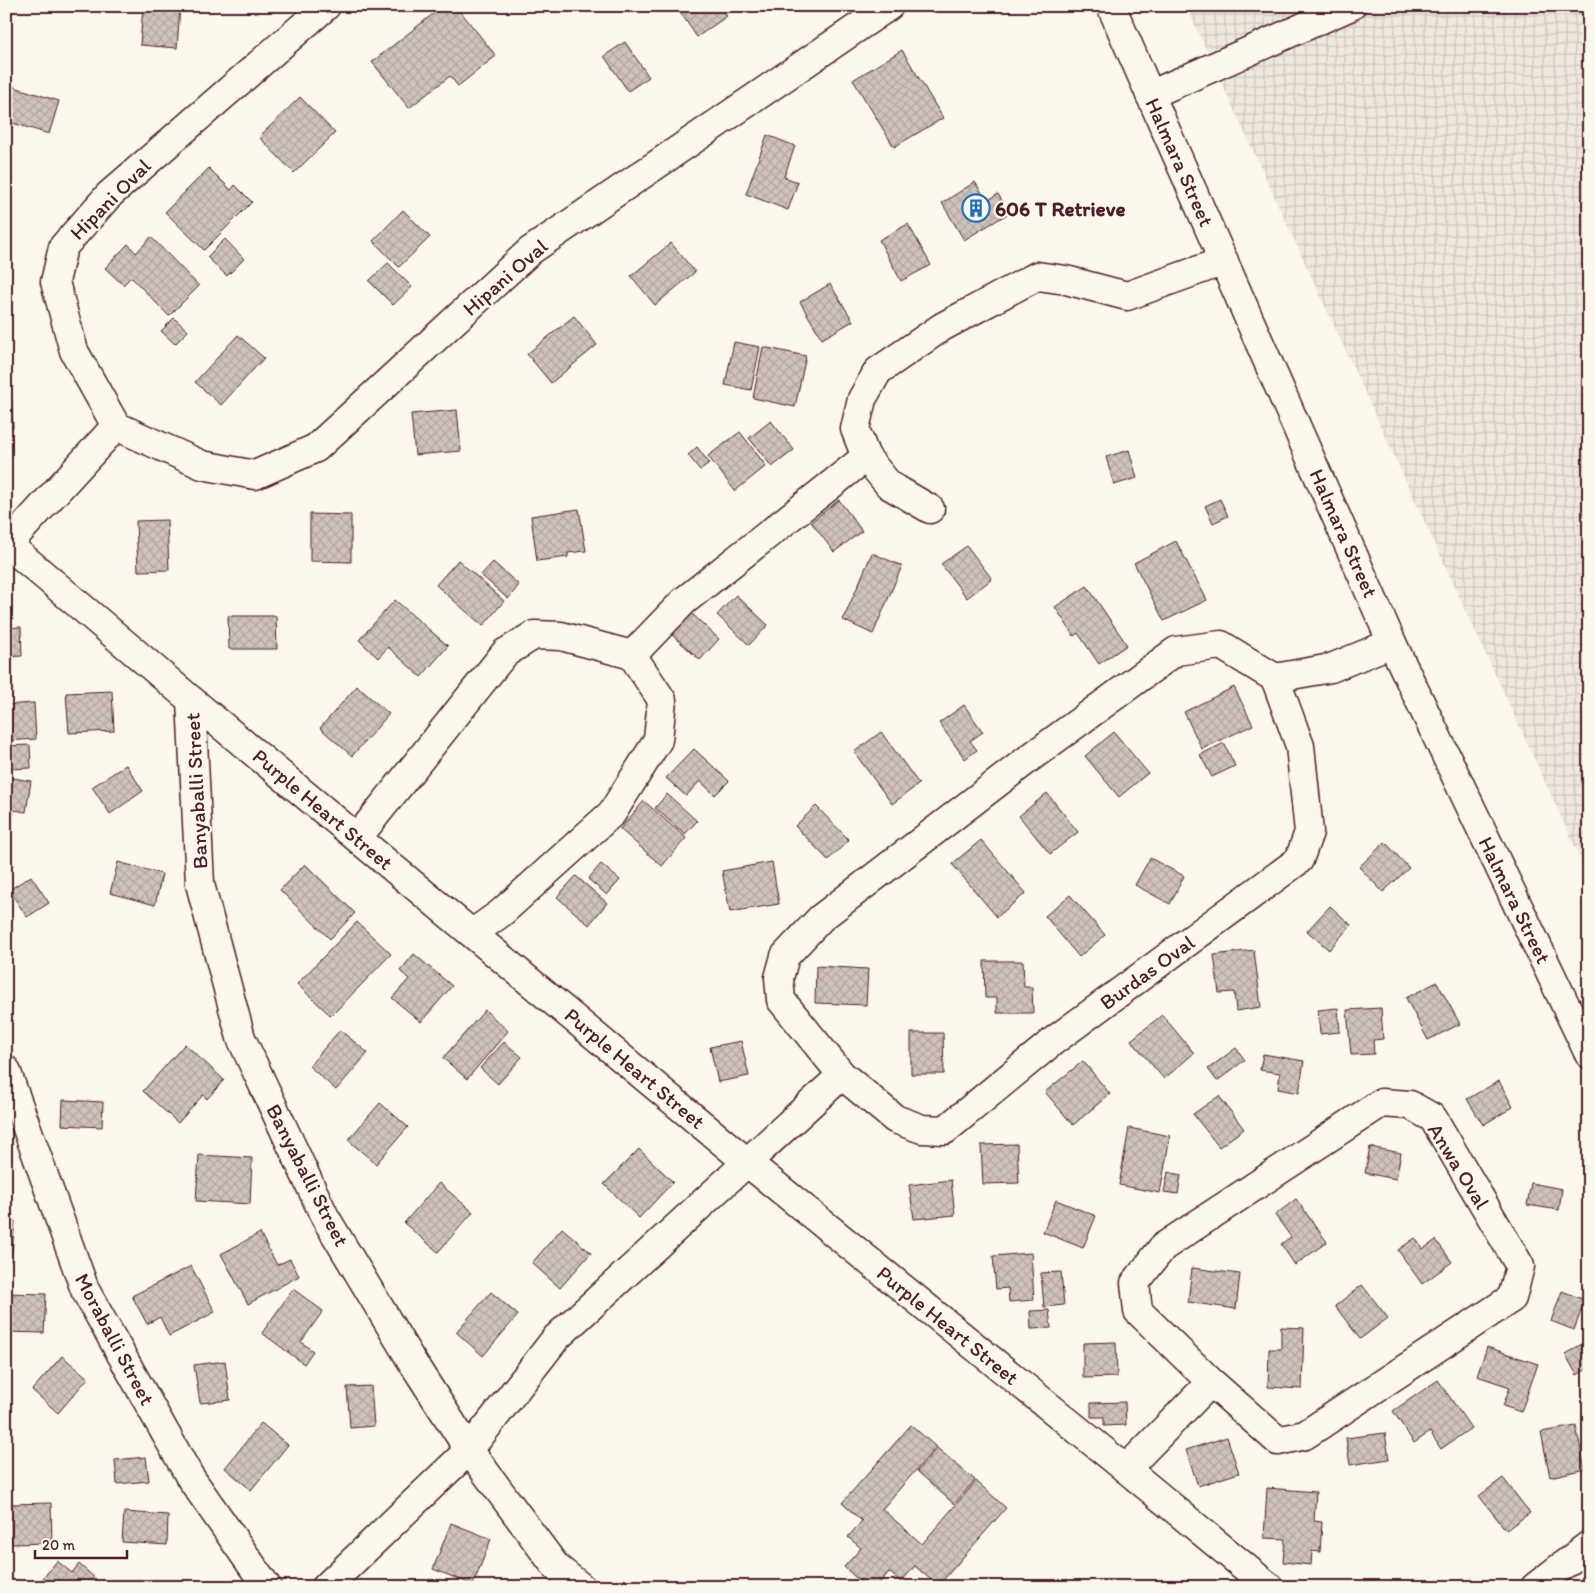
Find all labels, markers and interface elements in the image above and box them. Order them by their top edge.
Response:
street label: Halmara Street [1140,94,1220,230]
street label: Hipani Oval [64,153,156,245]
building icon: 606 T Retrieve [961,193,991,223]
place label: 606 T Retrieve [995,196,1125,221]
street label: Hipani Oval [457,233,553,321]
street label: Halmara Street [1304,465,1384,601]
street label: Banyaballi Street [179,712,213,870]
street label: Purple Heart Street [248,743,398,875]
street label: Halmara Street [1473,832,1557,968]
street label: Burdas Oval [1095,929,1199,1015]
street label: Purple Heart Street [560,1002,710,1134]
street label: Banyaballi Street [261,1100,355,1250]
street label: Anwa Oval [1423,1118,1495,1214]
street label: Purple Heart Street [872,1260,1024,1390]
street label: Moraballi Street [70,1269,160,1409]
scale bar [35,1528,128,1560]
text: 20 m [42,1536,76,1554]

